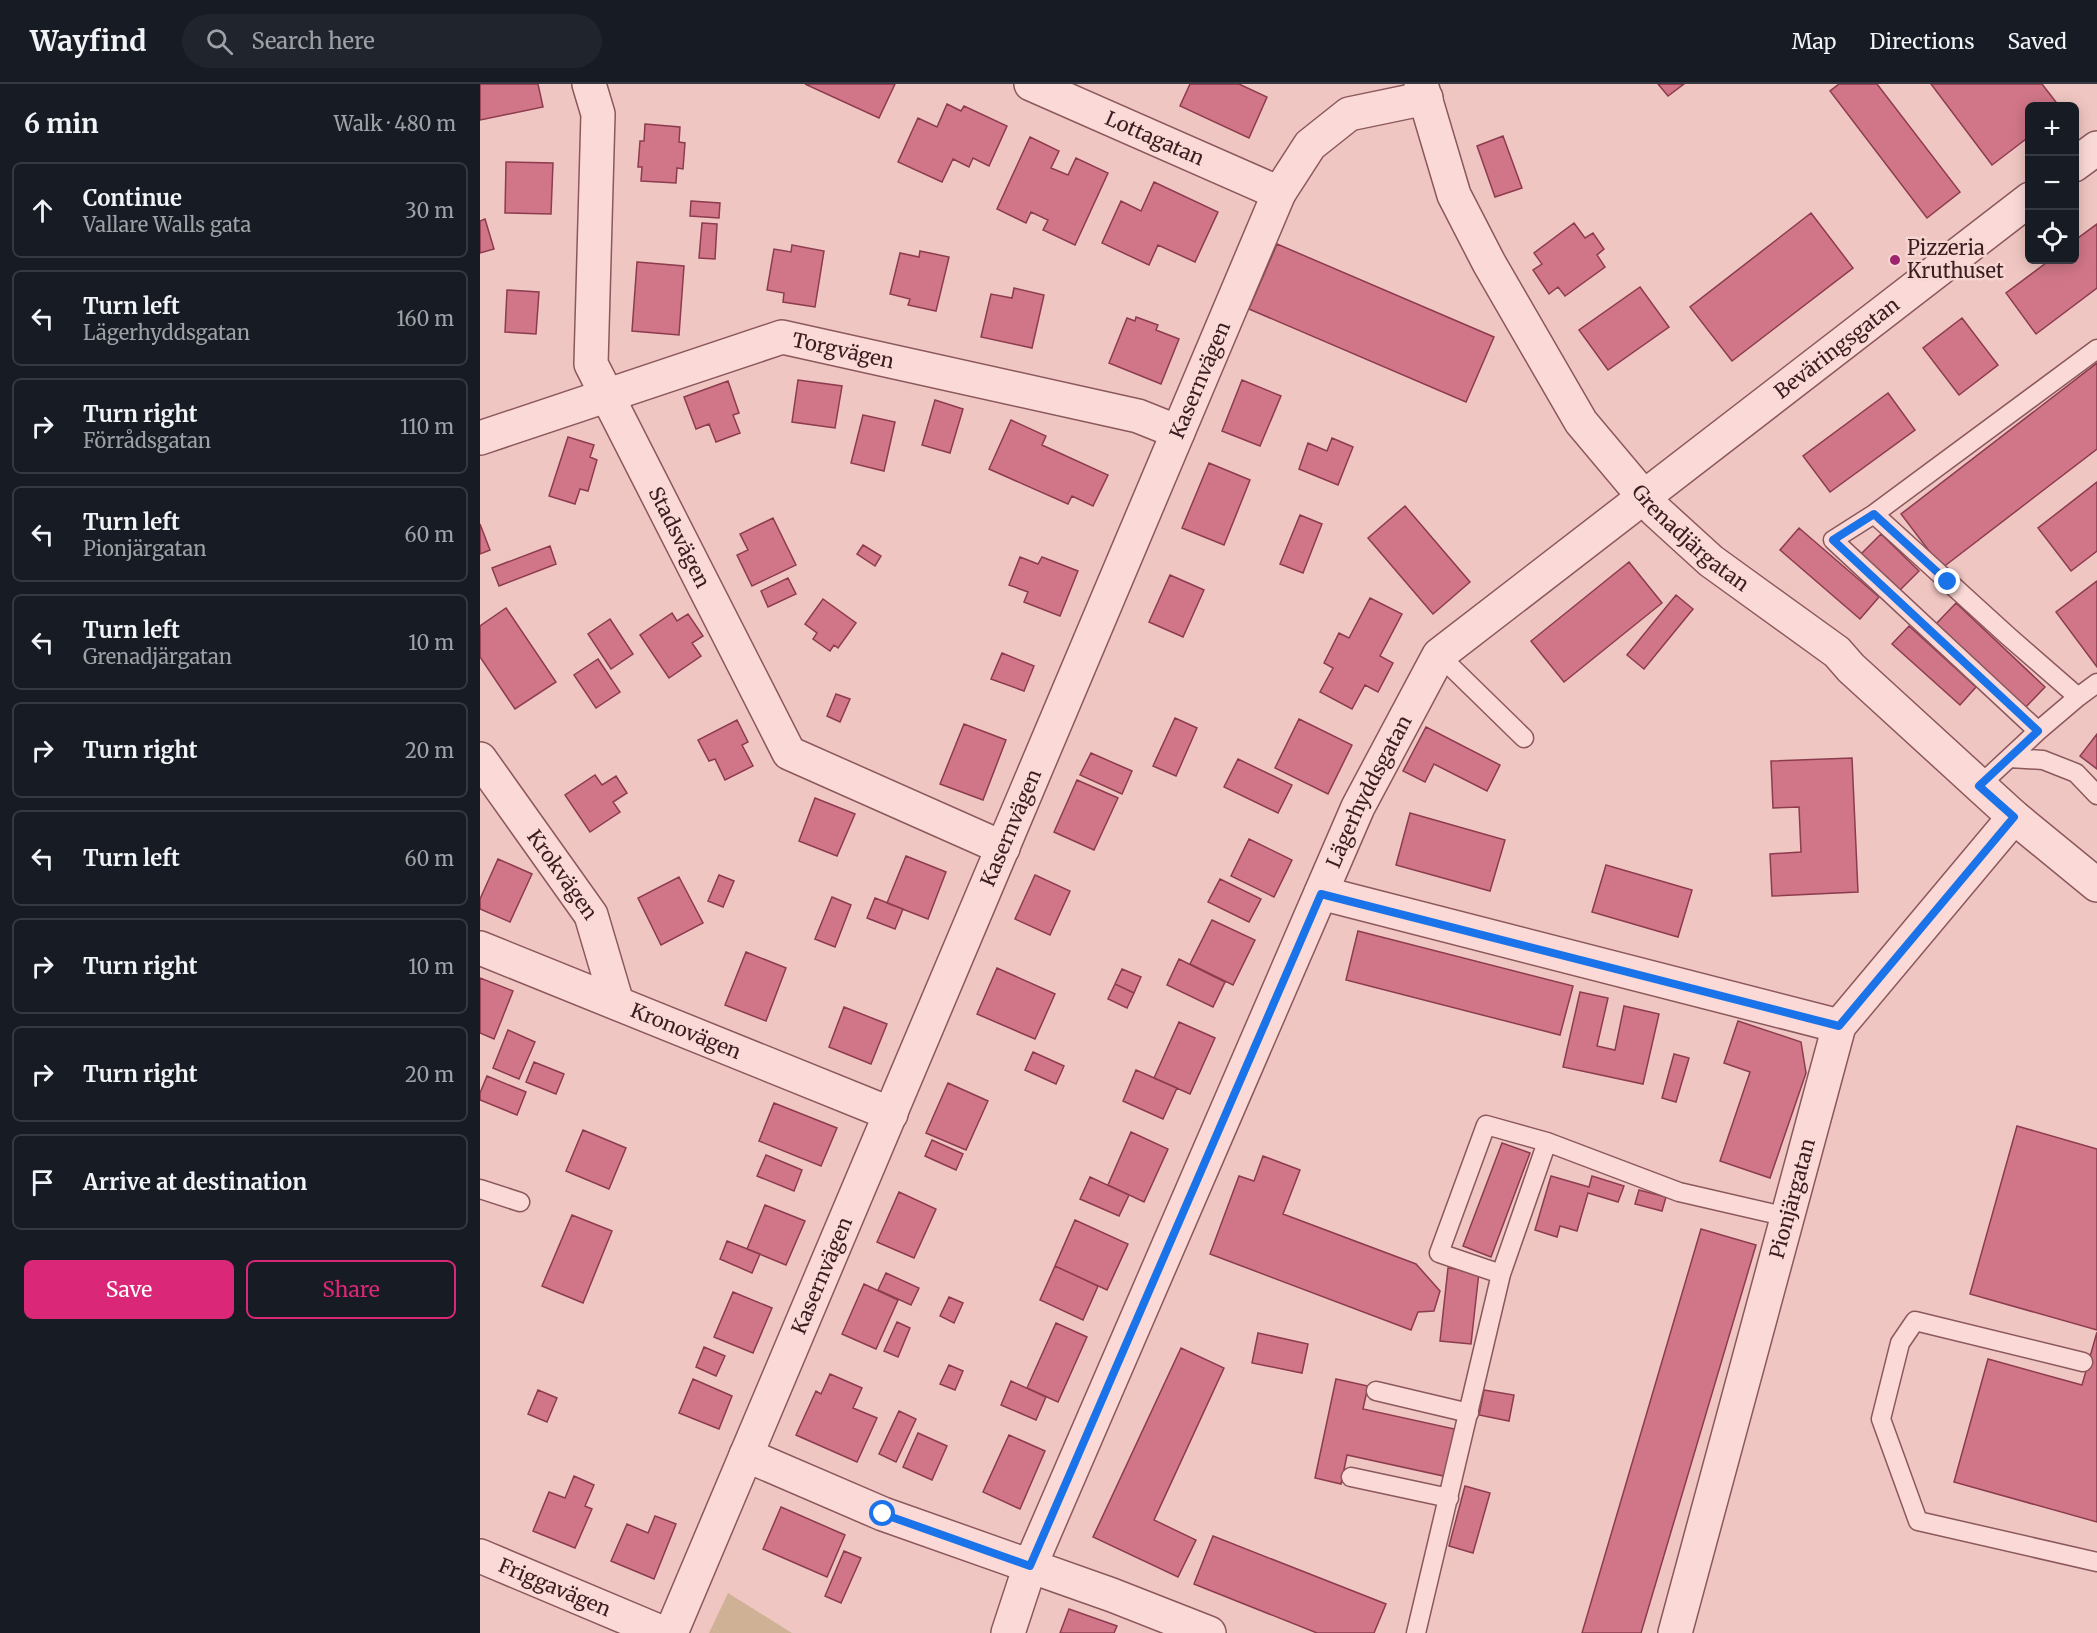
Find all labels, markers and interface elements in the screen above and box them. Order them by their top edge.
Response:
search box [182,14,602,68]
text: Wayfind [30,23,146,59]
icon: search [203,25,236,58]
text: Search here [251,27,375,55]
text: Map [1792,28,1836,55]
text: Directions [1869,28,1974,55]
text: Saved [2007,28,2067,55]
map controls [2025,102,2079,264]
button: + [2025,102,2079,156]
street label: Lottagatan [1101,105,1208,171]
text: 6 min [24,107,99,140]
text: Walk · 480 m [334,111,456,136]
button: − [2025,156,2079,210]
text: Continue [83,184,182,212]
icon: ahead [26,194,59,227]
text: 30 m [405,198,454,223]
button: locate [2025,210,2079,264]
text: Vallare Walls gata [83,212,251,237]
place label: Pizzeria Kruthuset [1907,235,2004,283]
marker: Pizzeria Kruthuset [1888,253,1902,267]
text: Turn left [83,292,180,320]
street label: Beväringsgatan [1769,292,1904,404]
icon: left [26,302,59,335]
text: 160 m [396,306,454,331]
street label: Kasernvägen [1164,318,1235,442]
text: Lägerhyddsgatan [83,320,250,345]
street label: Torgvägen [790,327,896,373]
text: Turn right [83,400,197,428]
icon: right [26,410,59,443]
text: 110 m [400,414,454,439]
text: Förrådsgatan [83,428,211,453]
street label: Grenadjärgatan [1627,479,1754,596]
street label: Stadsvägen [644,483,716,592]
text: Turn left [83,508,180,536]
icon: left [26,518,59,551]
text: 60 m [404,522,454,547]
text: Pionjärgatan [83,536,206,561]
route end [1934,568,1960,594]
text: Turn left [83,616,180,644]
icon: left [26,626,59,659]
text: 10 m [408,630,454,655]
text: Grenadjärgatan [83,644,232,669]
street label: Lägerhyddsgatan [1320,711,1417,871]
icon: right [26,734,59,767]
text: Turn right [83,736,197,764]
text: 20 m [405,738,454,763]
street label: Kasernvägen [975,765,1046,890]
street label: Krokvägen [522,825,603,924]
icon: left [26,842,59,875]
text: Turn left [83,844,180,872]
text: 60 m [404,846,454,871]
icon: right [26,950,59,983]
text: Turn right [83,952,197,980]
text: 10 m [408,954,454,979]
street label: Kronovägen [627,997,745,1064]
icon: right [26,1058,59,1091]
text: Turn right [83,1060,197,1088]
text: 20 m [405,1062,454,1087]
street label: Pionjärgatan [1764,1136,1820,1261]
icon: arrive [26,1166,59,1199]
text: Arrive at destination [83,1168,307,1196]
street label: Kasernvägen [786,1213,857,1338]
button: Save [24,1260,234,1319]
button: Share [246,1260,456,1319]
route start [869,1500,895,1526]
street label: Friggavägen [495,1552,615,1622]

